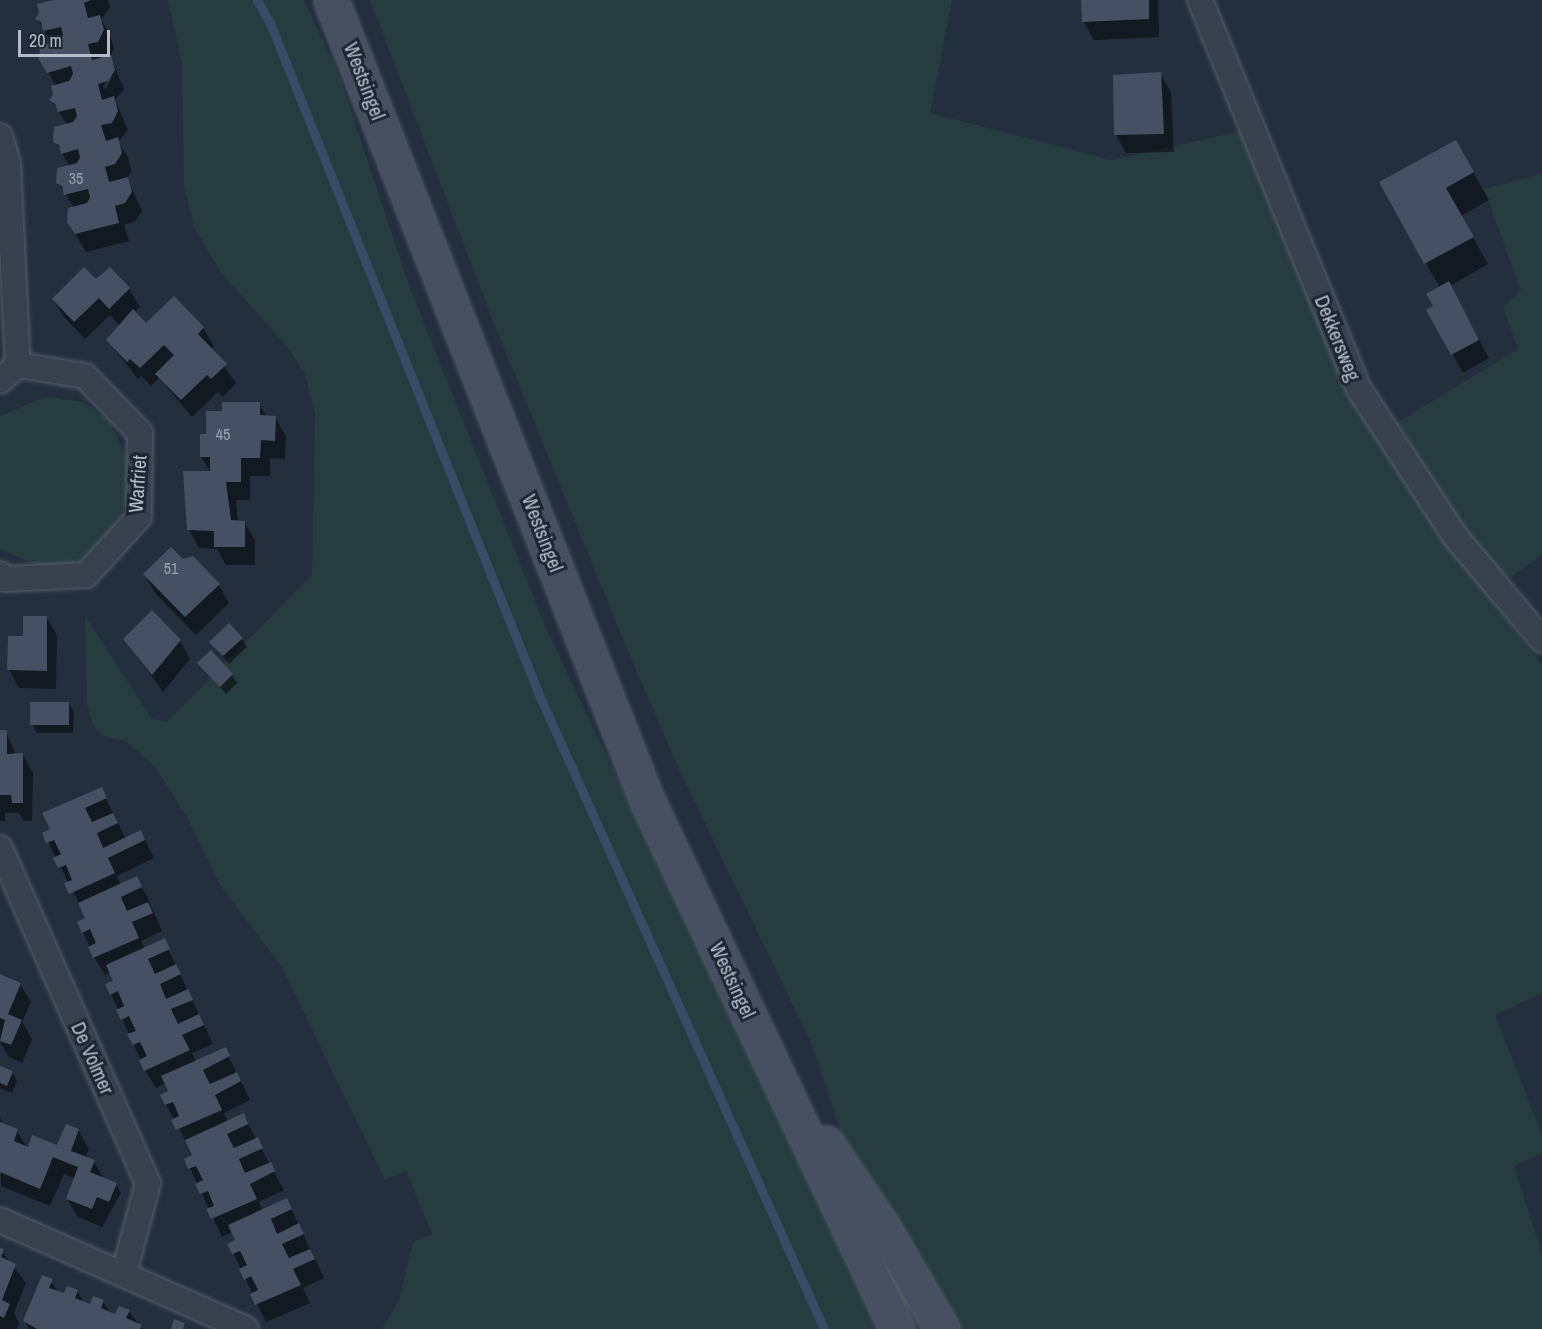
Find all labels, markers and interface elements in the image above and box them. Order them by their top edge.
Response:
scale bar [21,18,112,56]
text: 20 m [29,28,62,53]
street label: Westsingel [339,39,391,123]
house number: 35 [69,168,83,188]
street label: Dekkersweg [1310,292,1366,384]
house number: 45 [216,424,230,444]
street label: Warfriet [123,454,151,514]
street label: Westsingel [517,491,569,575]
house number: 51 [164,558,178,578]
street label: Westsingel [705,938,761,1022]
street label: De Volmer [66,1018,120,1098]

